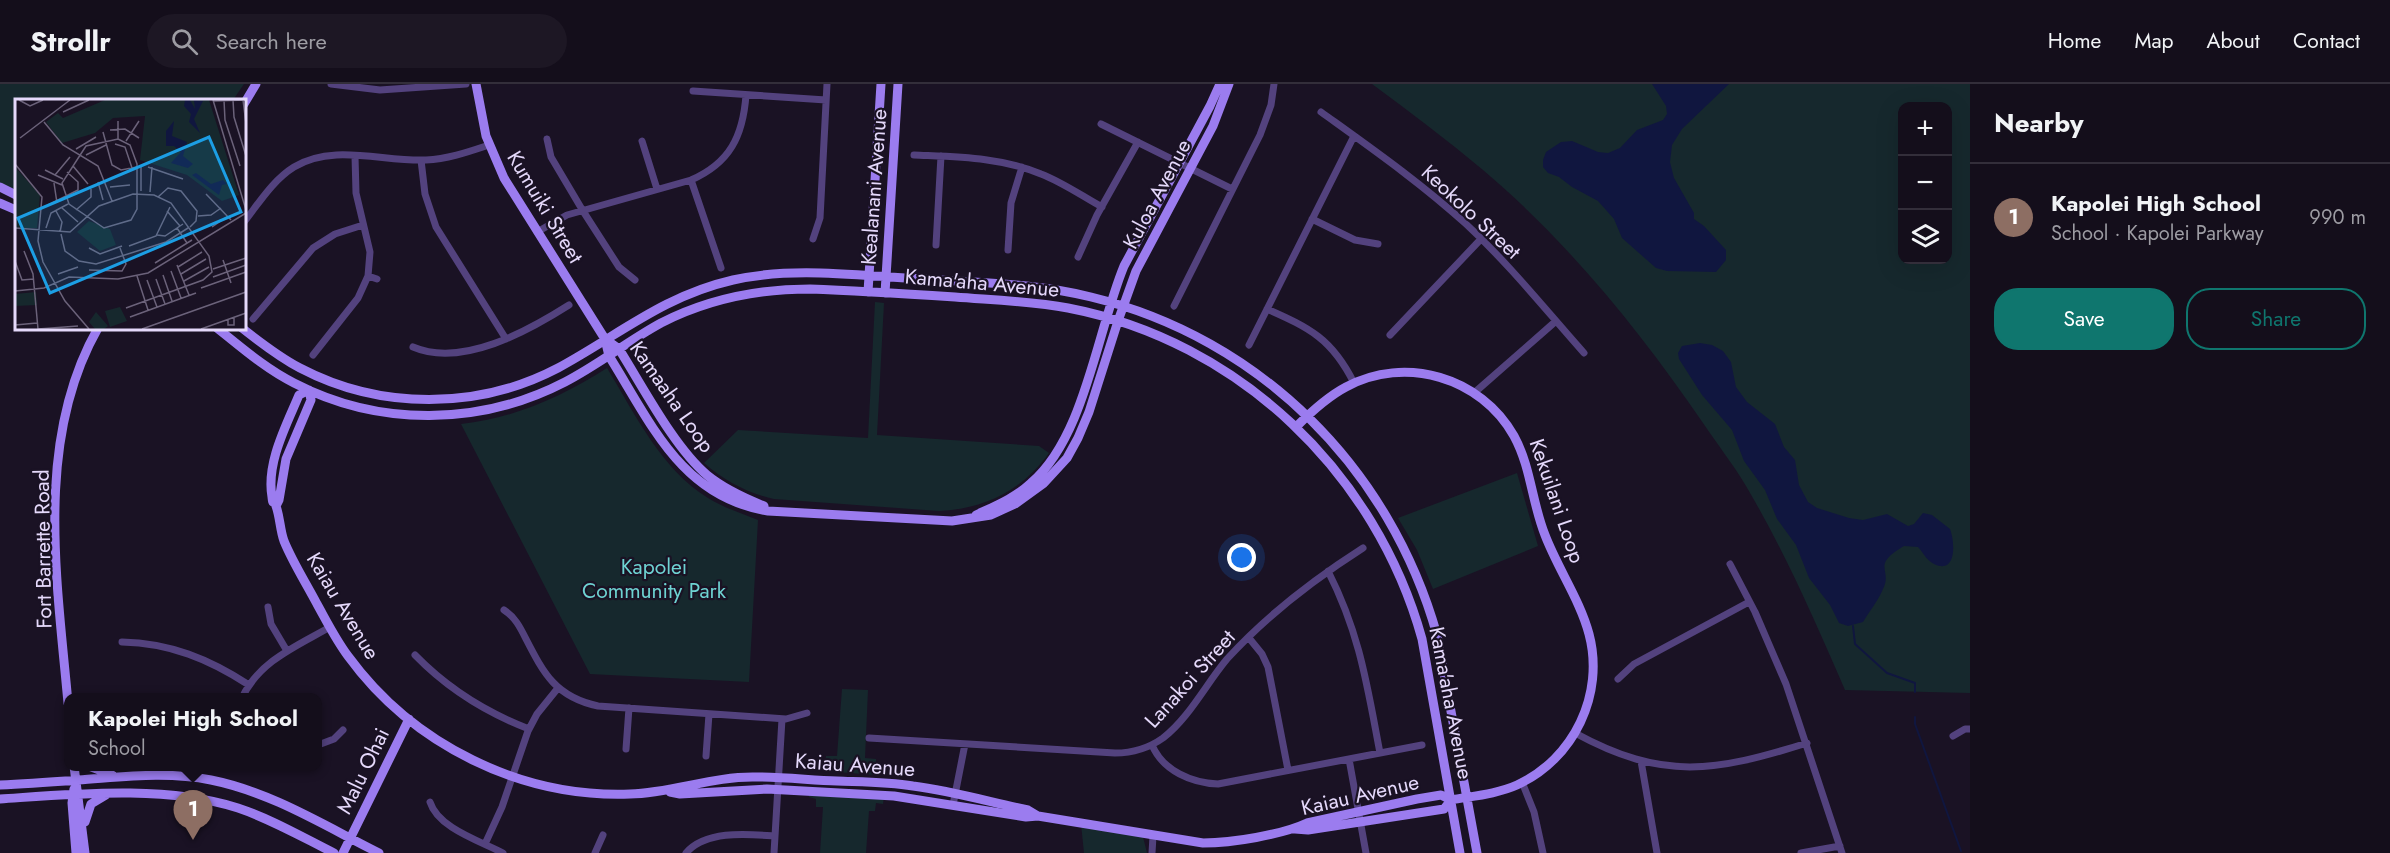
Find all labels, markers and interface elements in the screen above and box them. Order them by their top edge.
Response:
search box [147,14,567,68]
text: Strollr [30,21,111,62]
icon: search [168,25,201,58]
text: Search here [216,25,327,57]
text: Home [2048,26,2101,56]
text: Map [2134,26,2174,56]
text: About [2207,26,2260,56]
text: Contact [2293,26,2360,56]
inset map [15,99,246,330]
map controls [1898,102,1952,264]
button: + [1898,102,1952,156]
text: Nearby [1994,104,2083,142]
street label: Kealanani Avenue [854,108,894,266]
street label: Kuloa Avenue [1115,134,1199,254]
street label: Kumuiki Street [500,145,590,269]
button: − [1898,156,1952,210]
street label: Keokolo Street [1414,158,1528,266]
text: Kapolei High School [2051,187,2261,219]
text: 1 [2008,203,2019,232]
text: 990 m [2309,203,2366,232]
button: layers [1898,210,1952,264]
text: School · Kapolei Parkway [2051,219,2264,248]
street label: Kama'aha Avenue [904,261,1061,305]
button: Save [1994,288,2174,350]
button: Share [2186,288,2366,350]
street label: Kamaaha Loop [622,335,722,459]
street label: Kekuilani Loop [1522,435,1592,567]
street label: Fort Barrette Road [27,469,59,629]
your location [1227,543,1256,572]
street label: Kaiau Avenue [299,547,387,665]
park label: Kapolei Community Park [582,552,727,606]
street label: Lanakoi Street [1138,623,1242,735]
street label: Kama'aha Avenue [1422,624,1481,782]
popup [64,693,322,771]
text: Kapolei High School [88,702,298,734]
street label: Malu Ohai [329,723,397,819]
text: School [88,734,145,763]
street label: Kaiau Avenue [794,746,916,784]
street label: Kaiau Avenue [1298,767,1422,823]
pin: 1 [174,790,212,840]

